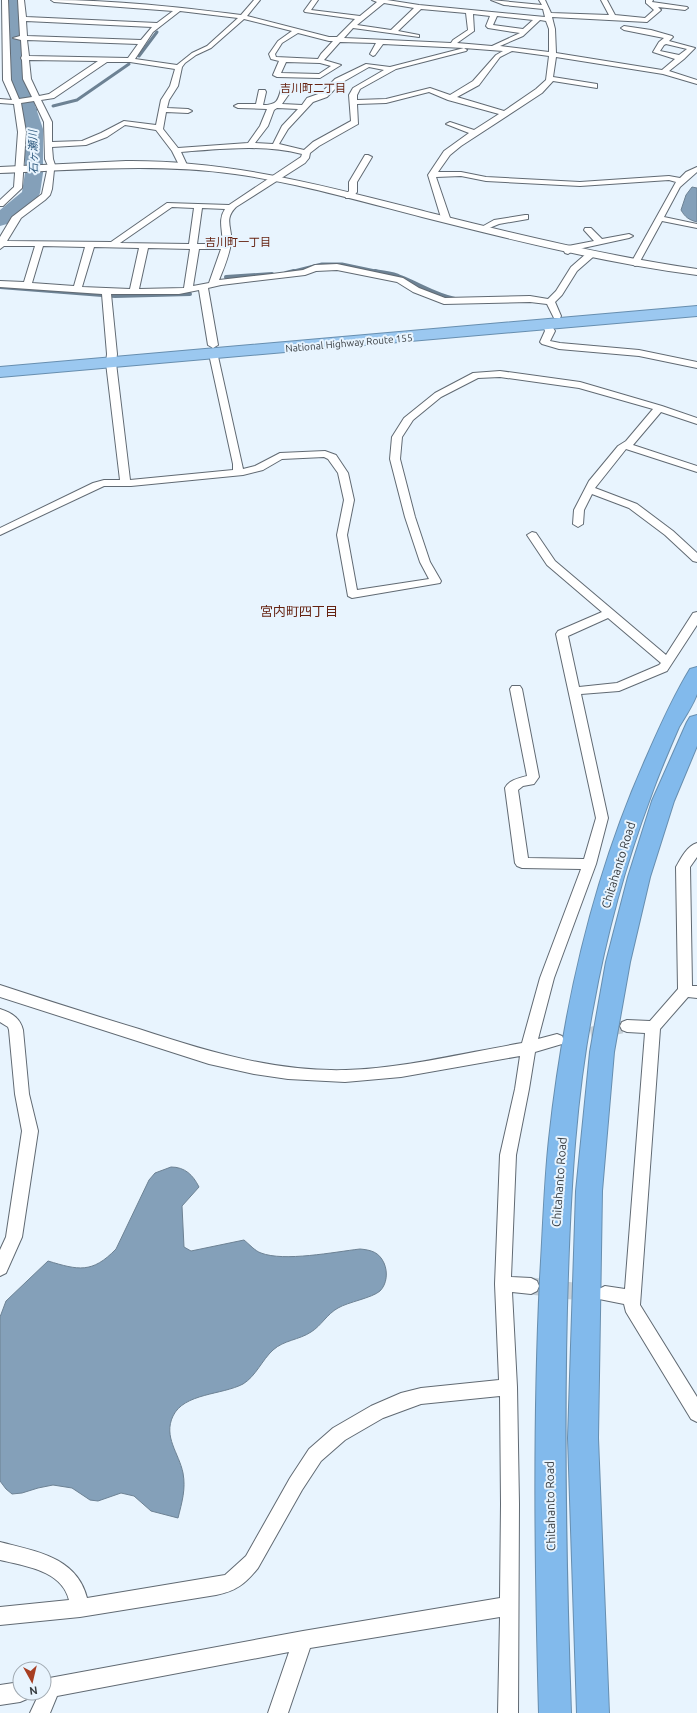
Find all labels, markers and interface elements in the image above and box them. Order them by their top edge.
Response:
district label: 吉川町二丁目 [280,82,346,94]
water label: 石ヶ瀬川 [27,129,39,174]
district label: 吉川町一丁目 [205,236,271,248]
street label: National Highway Route 155 [285,332,413,354]
district label: 宮内町四丁目 [260,604,338,618]
street label: Chitahanto Road [599,820,637,910]
street label: Chitahanto Road [549,1137,569,1227]
street label: Chitahanto Road [543,1461,557,1551]
north arrow [12,1661,52,1701]
text: N [28,1684,38,1697]

